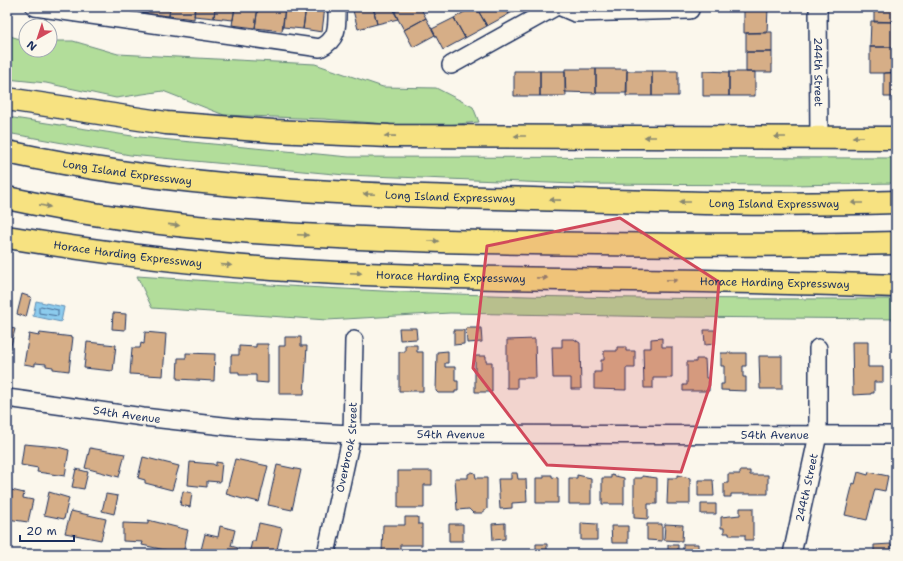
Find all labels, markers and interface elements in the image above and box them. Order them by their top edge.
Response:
north arrow [18,18,58,58]
text: N [24,37,40,54]
street label: 244th Street [810,37,826,107]
one-way arrow [384,132,396,139]
one-way arrow [513,133,526,139]
one-way arrow [643,134,656,140]
one-way arrow [773,134,786,140]
one-way arrow [851,134,864,140]
street label: Long Island Expressway [61,156,193,189]
street label: Long Island Expressway [385,188,516,207]
one-way arrow [363,191,375,198]
street label: Long Island Expressway [709,196,839,212]
one-way arrow [548,197,561,203]
one-way arrow [678,199,691,205]
one-way arrow [850,200,863,206]
one-way arrow [39,204,51,210]
one-way arrow [168,222,180,228]
one-way arrow [297,232,309,239]
street label: Horace Harding Expressway [52,237,203,271]
one-way arrow [427,237,439,244]
one-way arrow [220,261,232,268]
street label: Horace Harding Expressway [376,268,526,286]
one-way arrow [350,270,363,276]
street label: Horace Harding Expressway [700,274,850,292]
one-way arrow [536,275,549,281]
one-way arrow [666,277,679,283]
street label: Overbrook Street [333,402,361,494]
street label: 54th Avenue [92,403,161,427]
street label: 54th Avenue [417,427,485,442]
street label: 54th Avenue [741,428,809,443]
street label: 244th Street [792,452,822,523]
scale bar [20,517,74,543]
text: 20 m [26,523,57,539]

